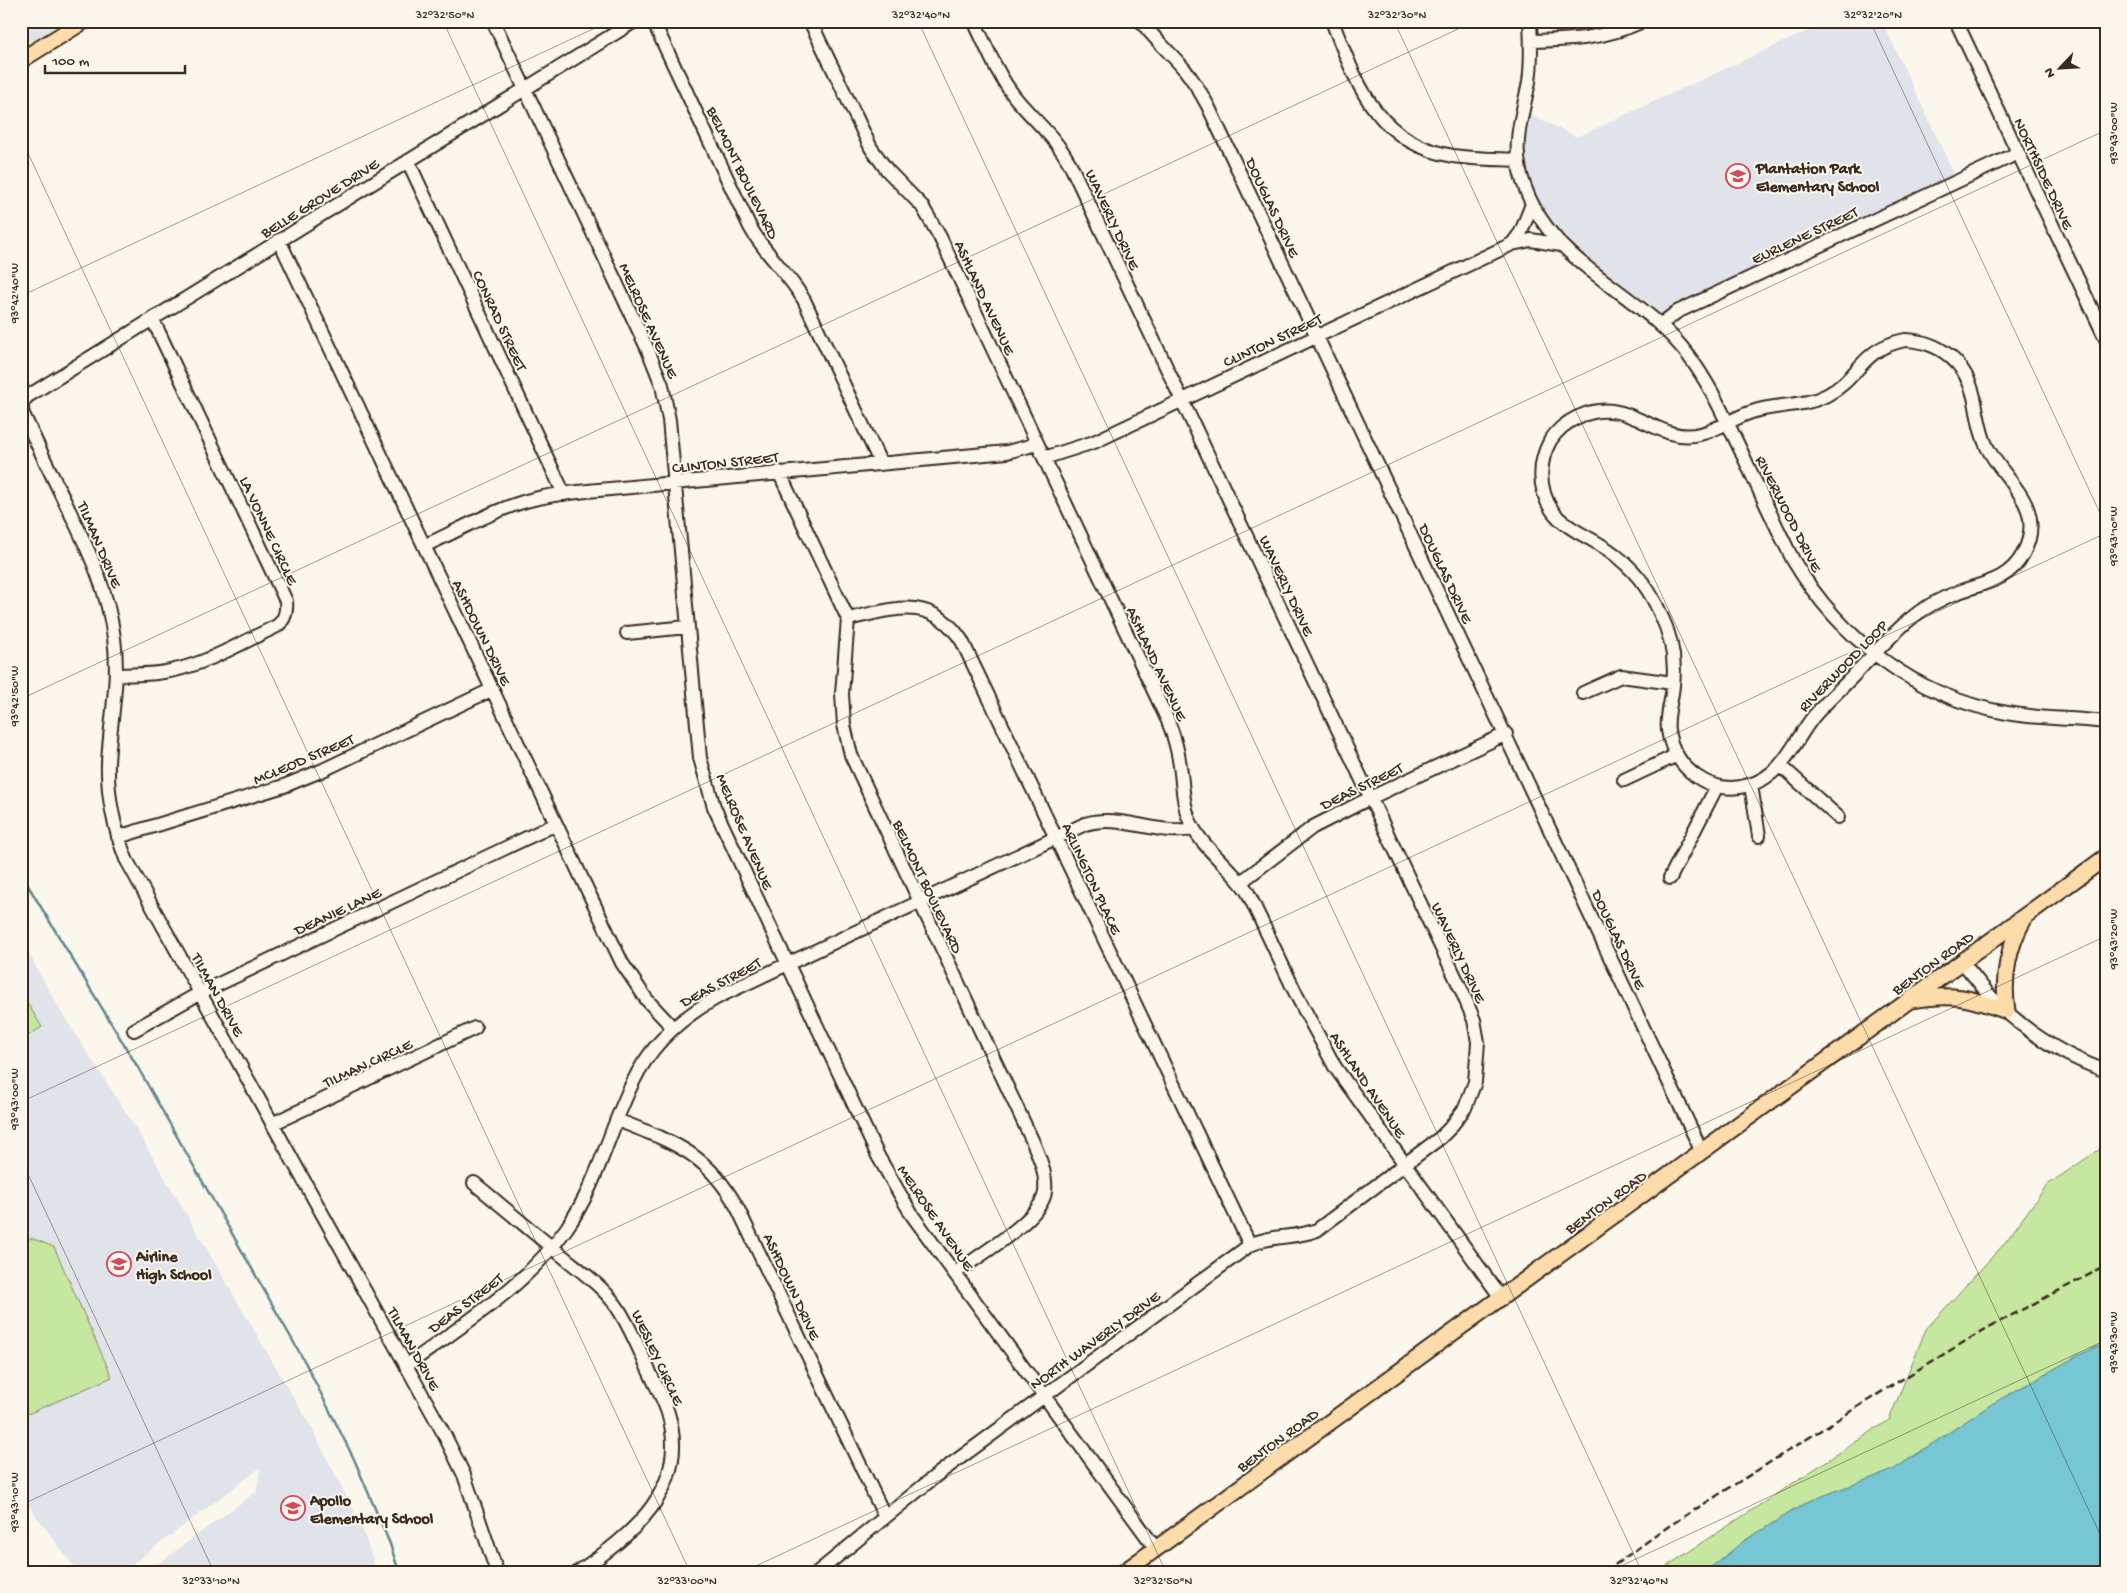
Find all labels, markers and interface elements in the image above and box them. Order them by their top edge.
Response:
text: 32°32'50"N [415,9,474,23]
text: 32°32'40"N [891,9,950,23]
text: 32°32'30"N [1367,9,1426,23]
text: 32°32'20"N [1843,9,1902,23]
scale bar [45,42,185,74]
north arrow [2034,42,2084,92]
text: 100 m [51,53,90,71]
text: N [2041,65,2060,80]
text: 93°43'00"W [2108,102,2122,165]
street label: BELMONT BOULEVARD [700,103,781,243]
street label: NORTHSIDE DRIVE [2008,116,2076,234]
street label: BELLE GROVE DRIVE [257,155,384,245]
street label: DOUGLAS DRIVE [1239,155,1303,262]
place label: Plantation Park Elementary School [1755,161,1880,198]
school or university icon: Plantation Park Elementary School [1725,163,1751,189]
street label: WAVERLY DRIVE [1079,167,1143,275]
street label: EURLENE STREET [1749,204,1863,270]
street label: ASHLAND AVENUE [948,238,1018,360]
street label: MELROSE AVENUE [613,261,681,383]
text: 93°42'40"W [9,263,23,324]
street label: CONRAD STREET [466,268,530,376]
street label: CLINTON STREET [1221,311,1327,373]
street label: CLINTON STREET [671,449,780,480]
street label: RIVERWOOD DRIVE [1749,453,1825,577]
street label: LA VONNE CIRCLE [233,474,301,590]
street label: TILMAN DRIVE [71,498,125,592]
text: 93°43'10"W [2108,506,2122,567]
street label: DOUGLAS DRIVE [1412,521,1476,628]
street label: WAVERLY DRIVE [1253,533,1317,641]
street label: ASHDOWN DRIVE [446,577,514,690]
street label: ASHLAND AVENUE [1120,604,1190,726]
street label: RIVERWOOD LOOP [1796,617,1893,717]
text: 93°42'50"W [9,666,23,727]
street label: MCLEOD STREET [251,731,358,791]
street label: DEAS STREET [1317,760,1407,817]
street label: MELROSE AVENUE [710,772,776,894]
street label: BELMONT BOULEVARD [886,817,965,958]
street label: ARLINGTON PLACE [1056,821,1124,939]
street label: DEANIE LANE [291,884,386,942]
street label: DOUGLAS DRIVE [1585,887,1649,994]
street label: WAVERLY DRIVE [1425,900,1489,1008]
text: 93°43'20"W [2108,909,2122,970]
street label: BENTON ROAD [1889,928,1979,1001]
street label: TILMAN DRIVE [185,950,247,1042]
street label: DEAS STREET [677,954,766,1014]
street label: ASHLAND AVENUE [1324,1029,1409,1143]
street label: TILMAN CIRCLE [320,1036,417,1094]
text: 93°43'00"W [9,1068,23,1131]
street label: MELROSE AVENUE [892,1162,977,1277]
street label: BENTON ROAD [1562,1167,1652,1240]
street label: ASHDOWN DRIVE [757,1231,823,1345]
place label: Airline High School [135,1249,212,1286]
school or university icon: Airline High School [106,1251,132,1277]
street label: DEAS STREET [425,1270,509,1340]
street label: NORTH WAVERLY DRIVE [1027,1288,1166,1395]
street label: TILMAN DRIVE [381,1304,443,1396]
street label: WESLEY CIRCLE [625,1308,687,1410]
text: 93°43'30"W [2108,1312,2122,1373]
street label: BENTON ROAD [1234,1405,1324,1478]
text: 93°43'10"W [9,1472,23,1533]
place label: Apollo Elementary School [309,1493,434,1530]
school or university icon: Apollo Elementary School [280,1495,306,1521]
text: 32°33'10"N [181,1575,240,1589]
text: 32°33'00"N [656,1575,717,1589]
text: 32°32'50"N [1133,1575,1192,1589]
text: 32°32'40"N [1609,1575,1668,1589]

